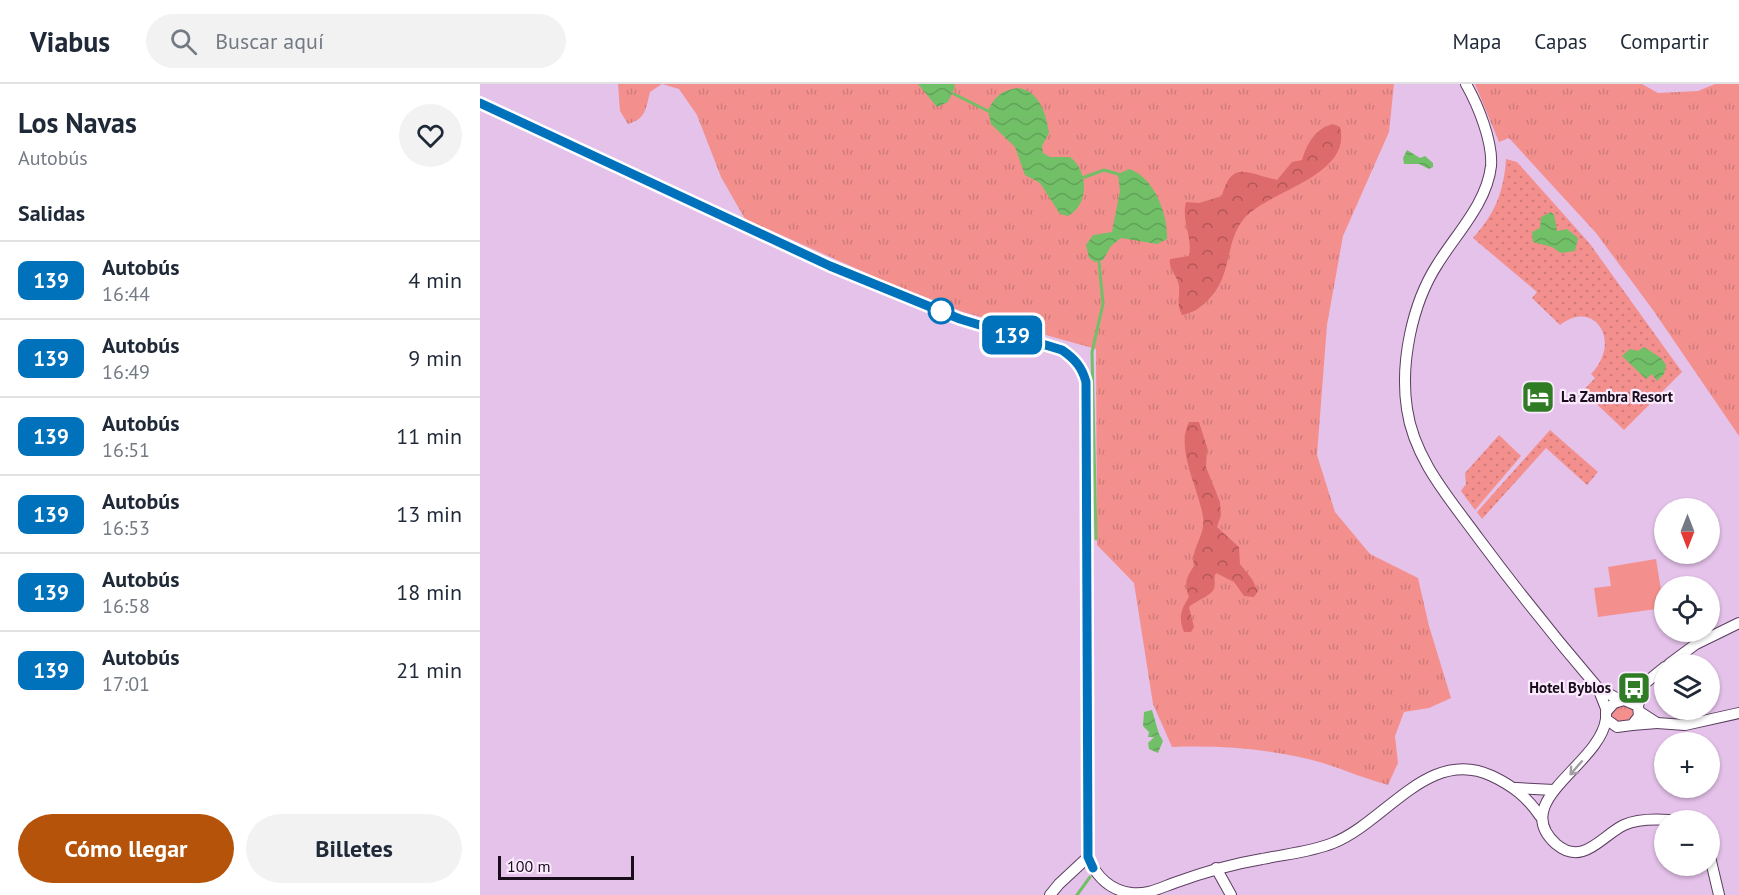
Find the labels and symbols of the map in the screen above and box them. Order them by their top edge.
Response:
unlabelled marker [928,298,954,324]
line badge: 139 [978,316,1046,354]
hotel icon: La Zambra Resort [1520,379,1556,415]
place label: La Zambra Resort [1561,387,1674,406]
north arrow [1654,498,1720,564]
bus stop icon: Hotel Byblos [1616,670,1652,706]
place label: Hotel Byblos [1529,678,1611,697]
one-way arrow [1569,760,1583,775]
scale bar [498,853,634,880]

